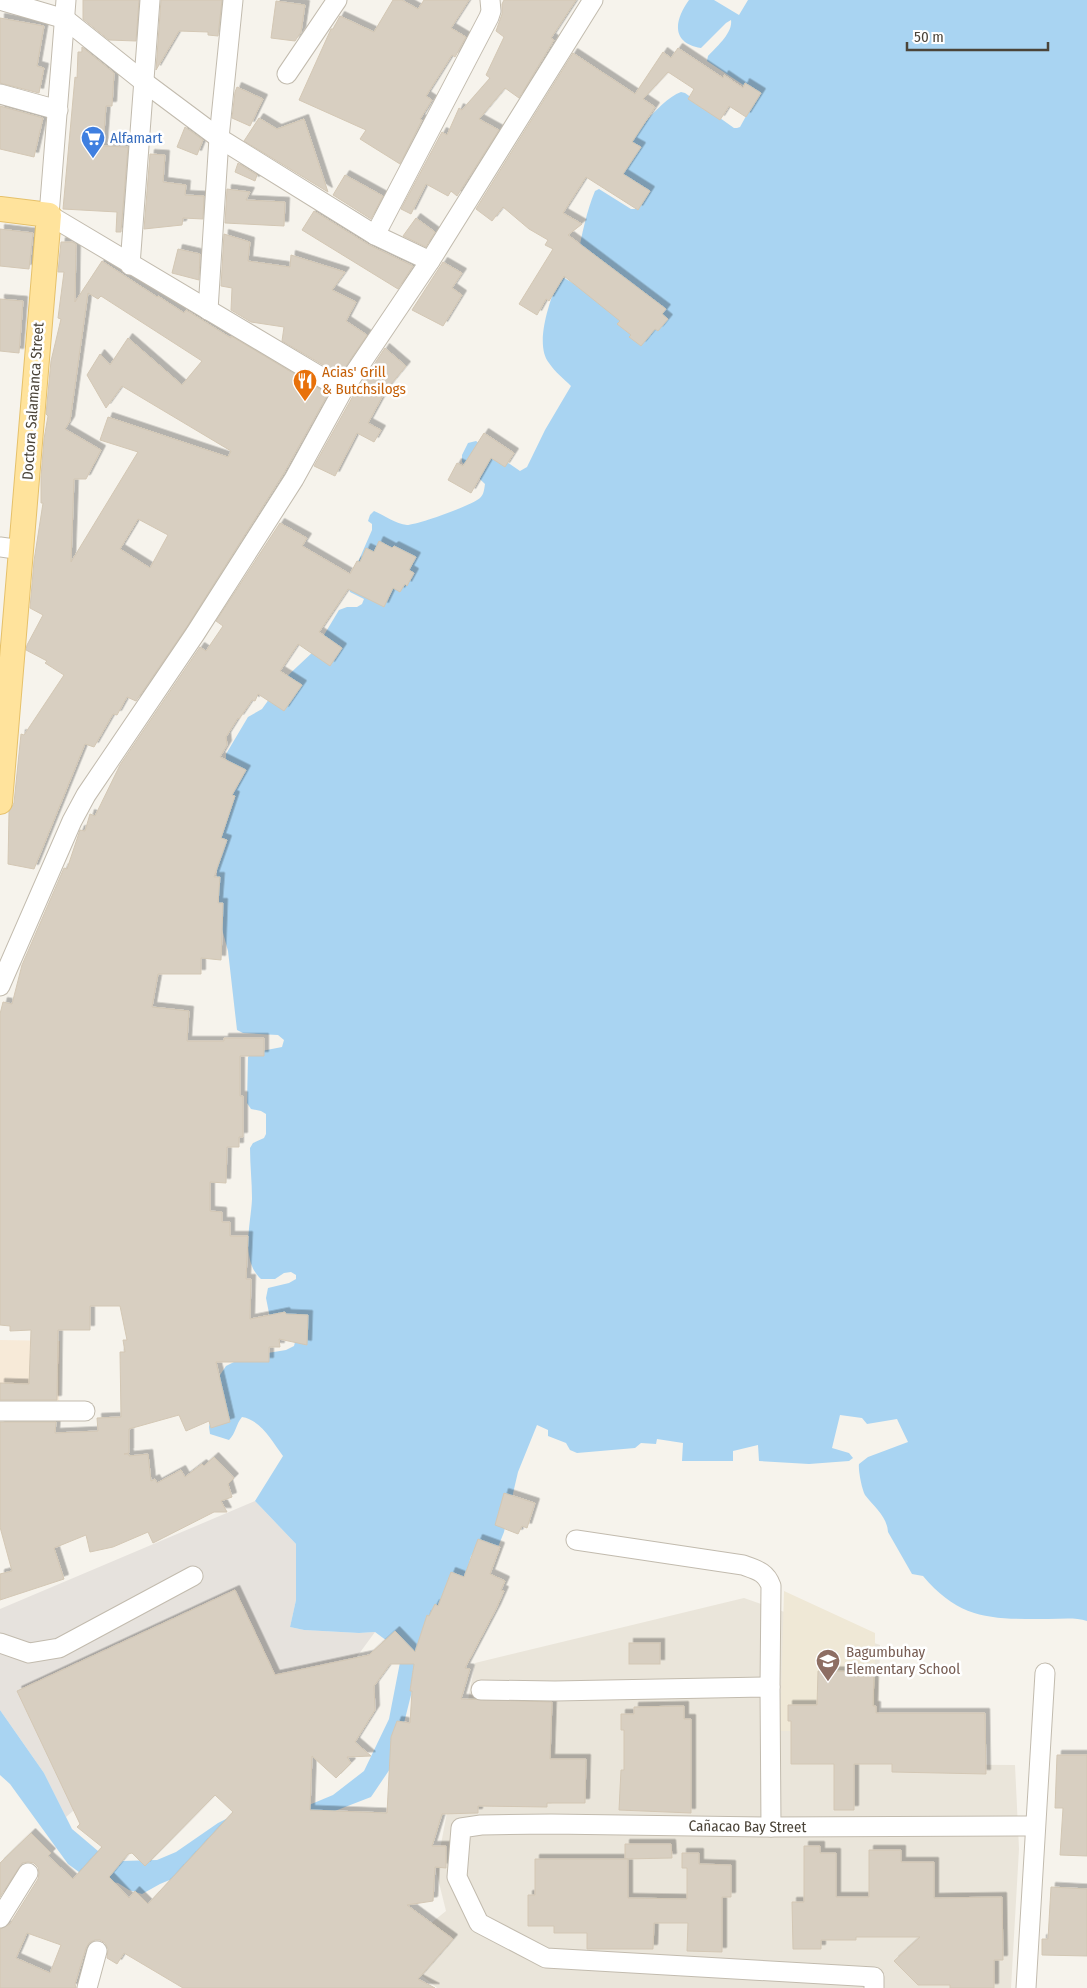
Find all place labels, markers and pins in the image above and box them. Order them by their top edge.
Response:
supermarket icon: Alfamart [80,125,106,159]
place label: Alfamart [110,129,163,147]
place label: Acias' Grill & Butchsilogs [322,363,406,398]
restaurant icon: Acias' Grill & Butchsilogs [292,368,318,402]
place label: Bagumbuhay Elementary School [846,1643,960,1678]
school or university icon: Bagumbuhay Elementary School [815,1648,841,1682]

